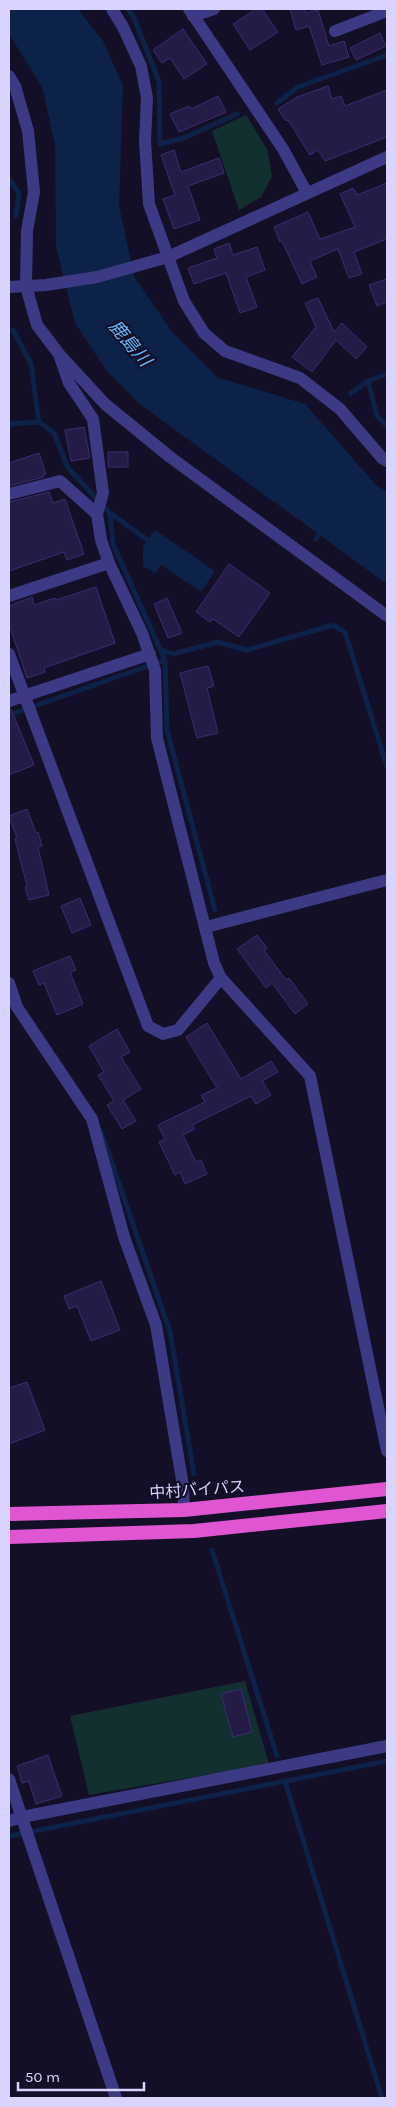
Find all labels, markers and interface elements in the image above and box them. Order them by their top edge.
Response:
water label: 鹿島川 [104,315,157,372]
street label: 中村バイパス [149,1477,245,1502]
scale bar [18,2060,144,2092]
text: 50 m [25,2068,60,2086]

